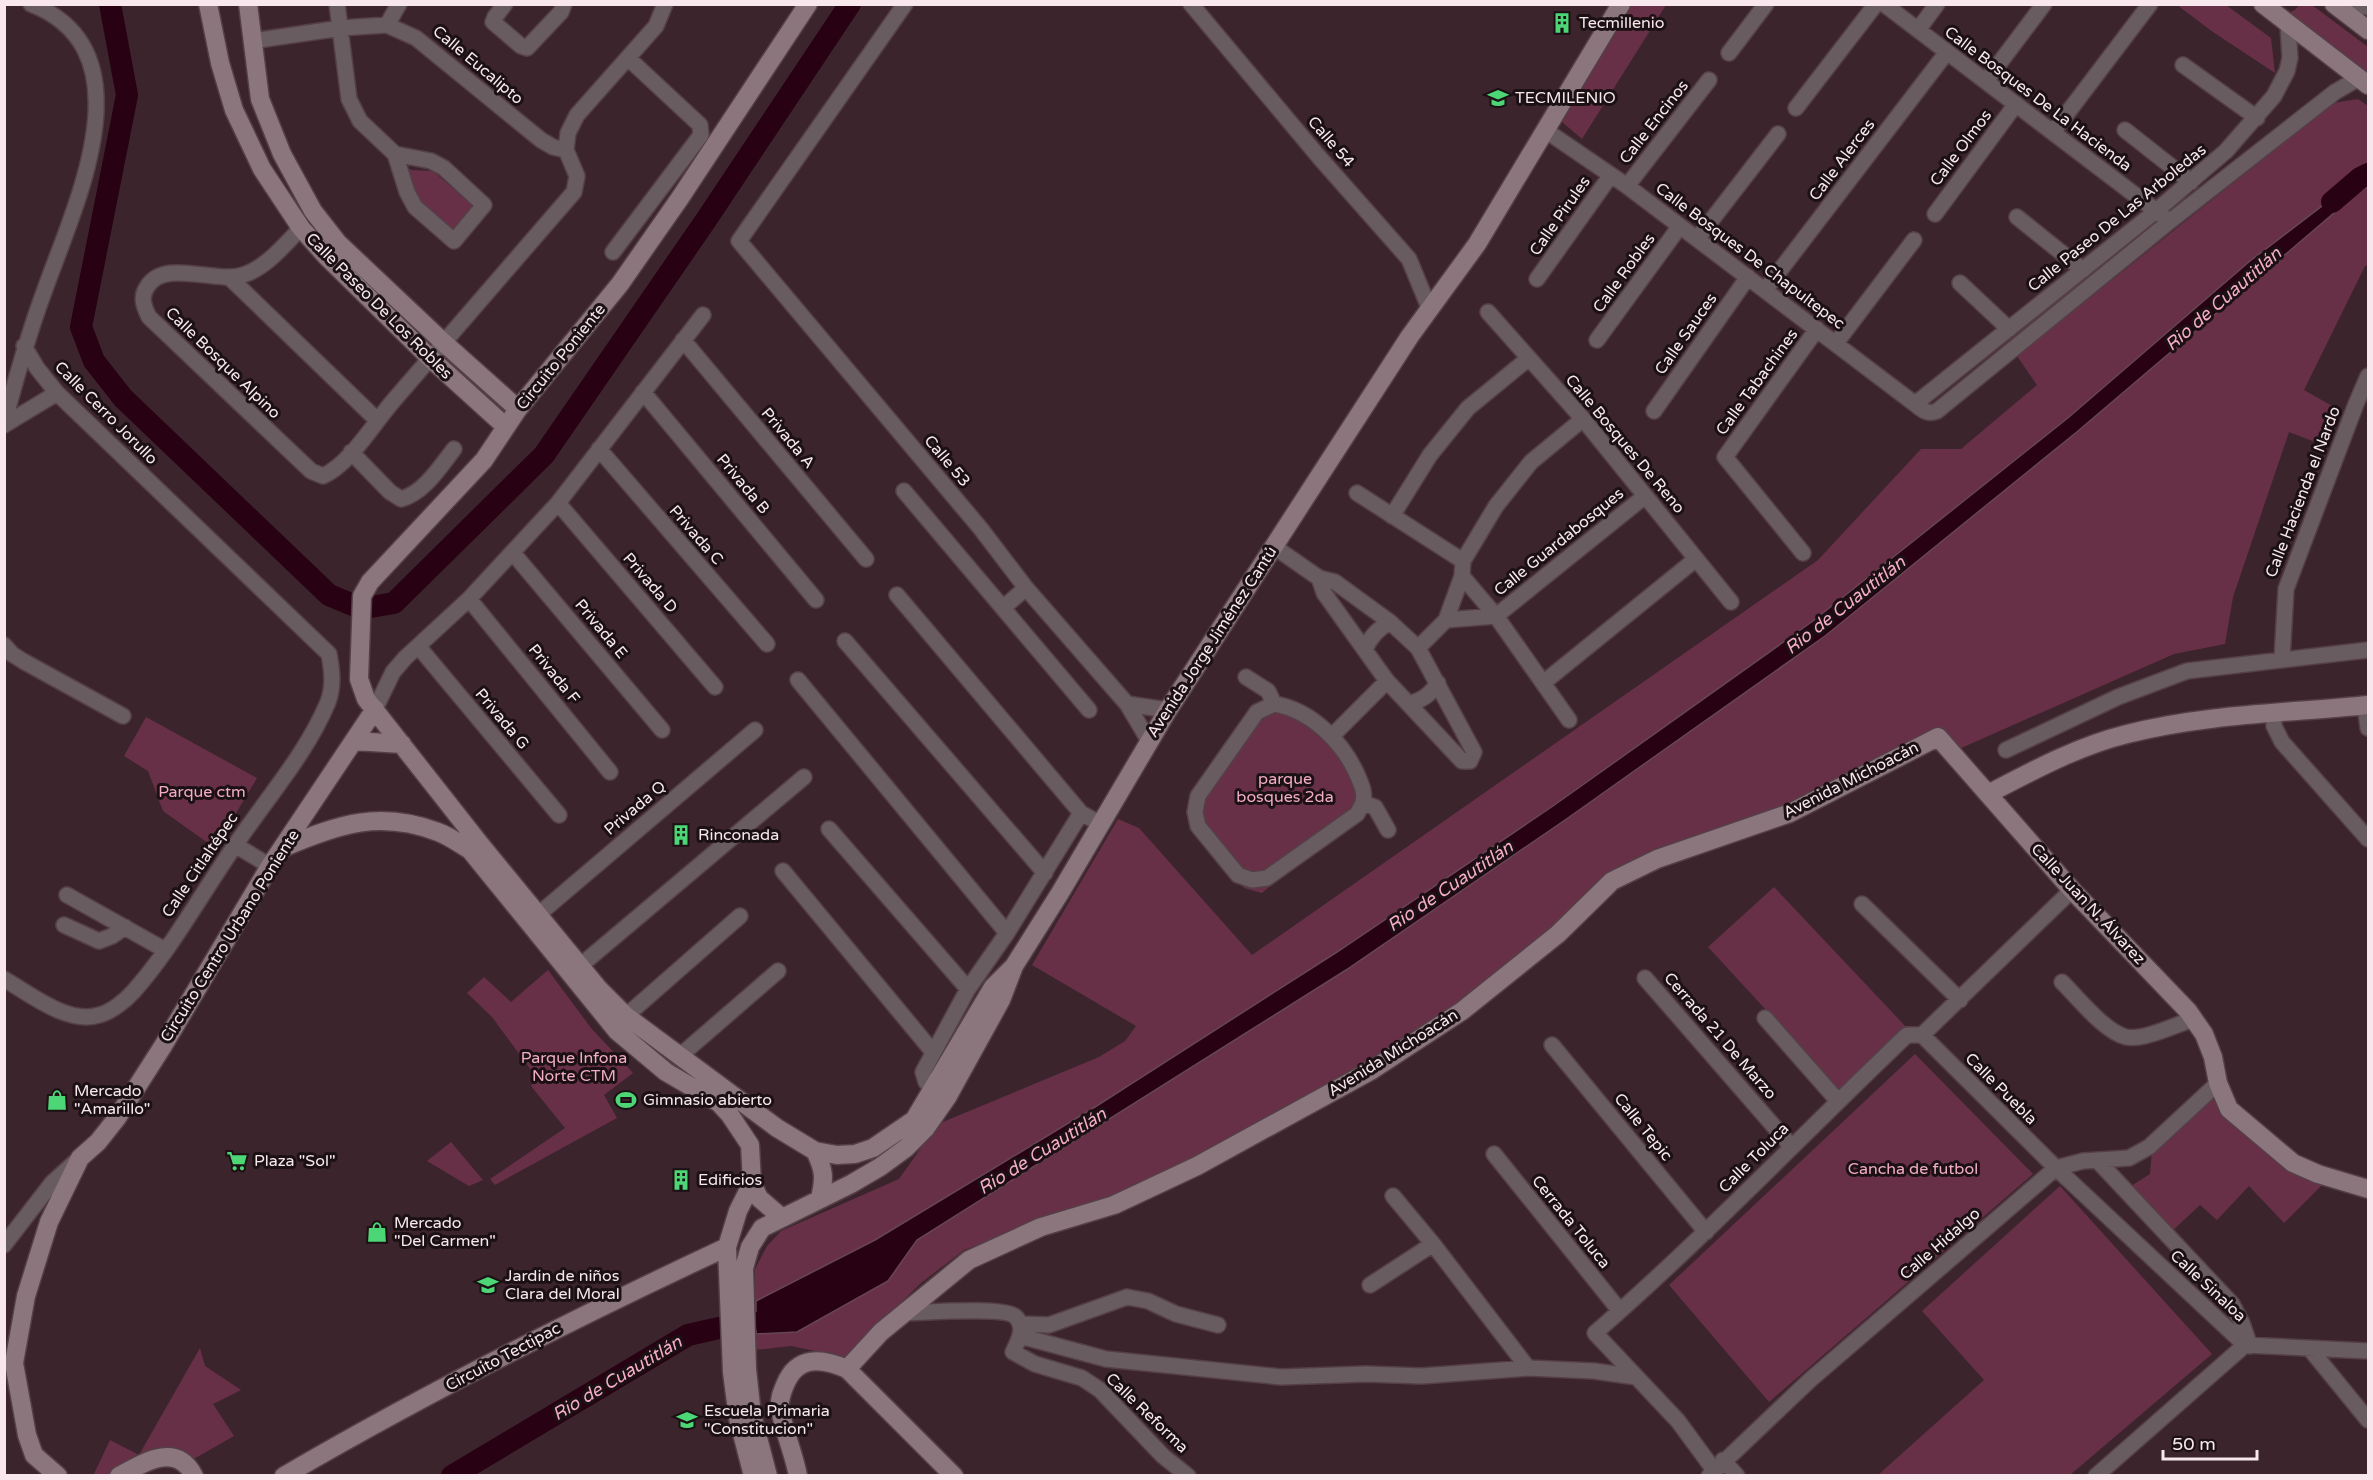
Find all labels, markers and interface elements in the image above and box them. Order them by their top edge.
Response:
building icon: Tecmillenio [1550,11,1574,35]
place label: Tecmillenio [1579,13,1664,33]
street label: Calle Eucalipto [429,21,527,109]
street label: Calle Bosques De La Hacienda [1940,22,2136,176]
street label: Calle Encinos [1615,76,1693,168]
school or university icon: TECMILENIO [1486,86,1510,110]
place label: TECMILENIO [1515,88,1616,108]
street label: Calle Olmos [1926,106,1996,190]
street label: Calle 54 [1303,112,1359,172]
street label: Calle Alerces [1805,115,1879,205]
street label: Calle Paseo De Las Arboledas [2024,140,2210,296]
street label: Calle Pirules [1525,172,1595,260]
street label: Calle Bosques De Chapultepec [1651,178,1849,334]
street label: Calle Paseo De Los Robles [302,229,456,383]
street label: Calle Robles [1589,229,1659,317]
water label: Rio de Cuautitlán [2160,242,2287,356]
street label: Calle Sauces [1651,289,1721,379]
street label: Circuito Poniente [512,300,610,414]
street label: Calle Bosque Alpino [161,303,285,423]
street label: Calle Tabachines [1712,325,1802,439]
street label: Calle Cerro Jorullo [50,357,162,469]
street label: Calle Bosques De Reno [1561,370,1689,518]
street label: Privada A [757,403,819,473]
street label: Calle Hacienda el Nardo [2261,404,2345,580]
street label: Calle 53 [920,431,974,491]
street label: Privada B [712,450,774,518]
street label: Calle Guardabosques [1490,484,1628,600]
street label: Privada C [665,501,727,569]
street label: Avenida Jorge Jiménez Cantú [1143,543,1281,741]
street label: Privada D [618,549,682,617]
water label: Rio de Cuautitlán [1780,550,1911,659]
street label: Privada E [570,595,632,663]
street label: Privada F [524,640,584,708]
street label: Privada G [471,684,533,754]
street label: Avenida Michoacán [1780,737,1922,823]
park label: parque bosques 2da [1236,769,1334,807]
street label: Privada Q [600,776,670,840]
park label: Parque ctm [158,782,246,802]
street label: Calle Citlaltépec [158,809,242,921]
building icon: Rinconada [669,823,693,847]
place label: Rinconada [698,825,779,845]
street label: Circuito Centro Urbano Poniente [156,826,304,1046]
water label: Rio de Cuautitlán [1383,835,1518,936]
street label: Calle Juan N. Álvarez [2027,839,2149,969]
street label: Cerrada 21 De Marzo [1659,968,1781,1104]
street label: Avenida Michoacán [1324,1005,1462,1101]
park label: Parque Infona Norte CTM [521,1048,627,1086]
street label: Calle Puebla [1961,1049,2041,1129]
place label: Mercado "Amarillo" [74,1081,150,1119]
shop icon: Mercado "Amarillo" [45,1088,69,1112]
sports icon: Gimnasio abierto [614,1088,638,1112]
street label: Calle Tepic [1610,1089,1676,1165]
place label: Gimnasio abierto [643,1090,772,1110]
water label: Rio de Cuautitlán [974,1102,1111,1199]
street label: Calle Toluca [1715,1119,1793,1197]
supermarket icon: Plaza "Sol" [225,1149,249,1173]
place label: Plaza "Sol" [254,1151,335,1171]
park label: Cancha de futbol [1848,1159,1978,1179]
building icon: Edificios [669,1168,693,1192]
place label: Edificios [698,1170,762,1190]
street label: Cerrada Toluca [1527,1171,1615,1273]
street label: Calle Hidalgo [1896,1204,1984,1284]
place label: Mercado "Del Carmen" [394,1213,496,1251]
shop icon: Mercado "Del Carmen" [365,1220,389,1244]
street label: Calle Sinaloa [2166,1246,2250,1326]
place label: Jardin de niños Clara del Moral [505,1266,620,1304]
school or university icon: Jardin de niños Clara del Moral [476,1273,500,1297]
street label: Circuito Tectipac [442,1318,564,1396]
water label: Rio de Cuautitlán [548,1330,687,1425]
street label: Calle Reforma [1102,1369,1192,1457]
place label: Escuela Primaria "Constitucion" [704,1401,830,1439]
school or university icon: Escuela Primaria "Constitucion" [675,1408,699,1432]
scale bar [2163,1423,2258,1461]
text: 50 m [2172,1433,2216,1455]

